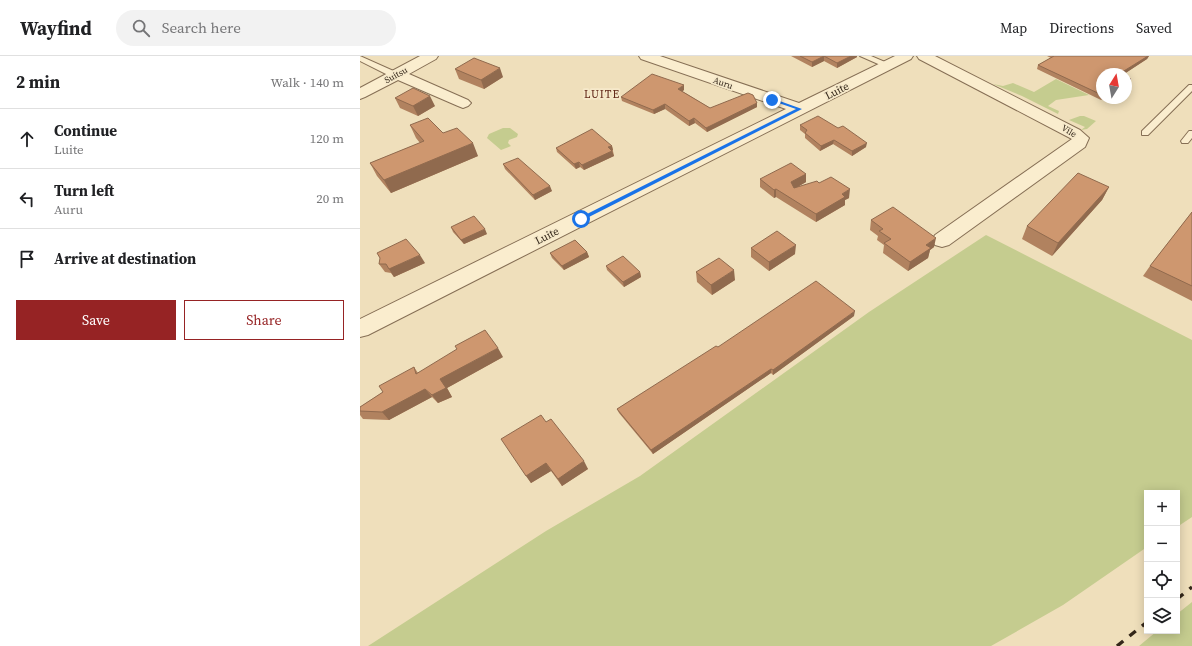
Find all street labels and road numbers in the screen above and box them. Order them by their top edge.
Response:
street label: Suitsu [382,64,410,86]
street label: Auru [712,74,734,92]
street label: Luite [822,78,852,103]
street label: Vile [1059,122,1079,140]
street label: Luite [532,223,562,248]

